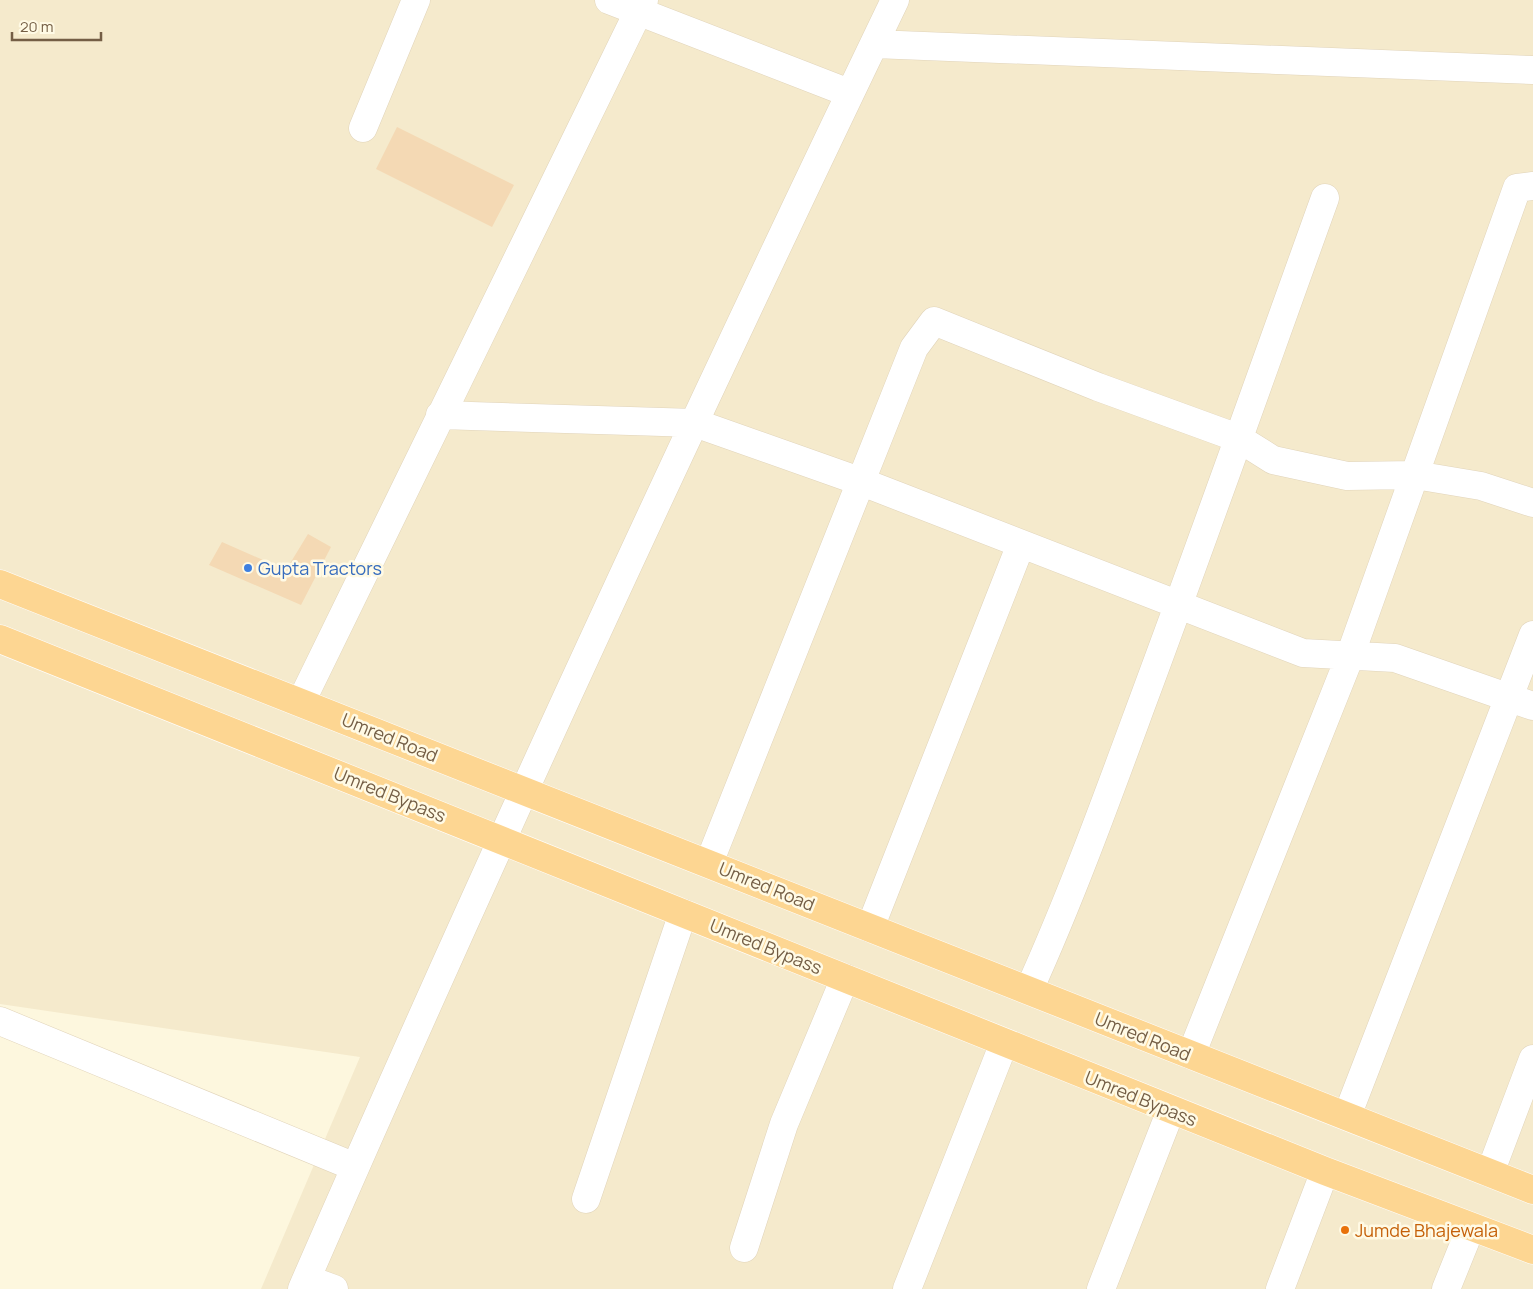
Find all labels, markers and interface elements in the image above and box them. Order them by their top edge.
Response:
scale bar [12,10,101,42]
text: 20 m [20,16,53,37]
place label: Gupta Tractors [258,556,382,580]
marker: Gupta Tractors [242,562,254,574]
street label: Umred Road [338,707,442,767]
street label: Umred Bypass [330,761,450,827]
street label: Umred Road [715,856,819,916]
street label: Umred Bypass [706,913,826,979]
street label: Umred Road [1091,1006,1195,1066]
street label: Umred Bypass [1081,1065,1201,1131]
place label: Jumde Bhajewala [1355,1218,1498,1242]
marker: Jumde Bhajewala [1339,1224,1351,1236]

